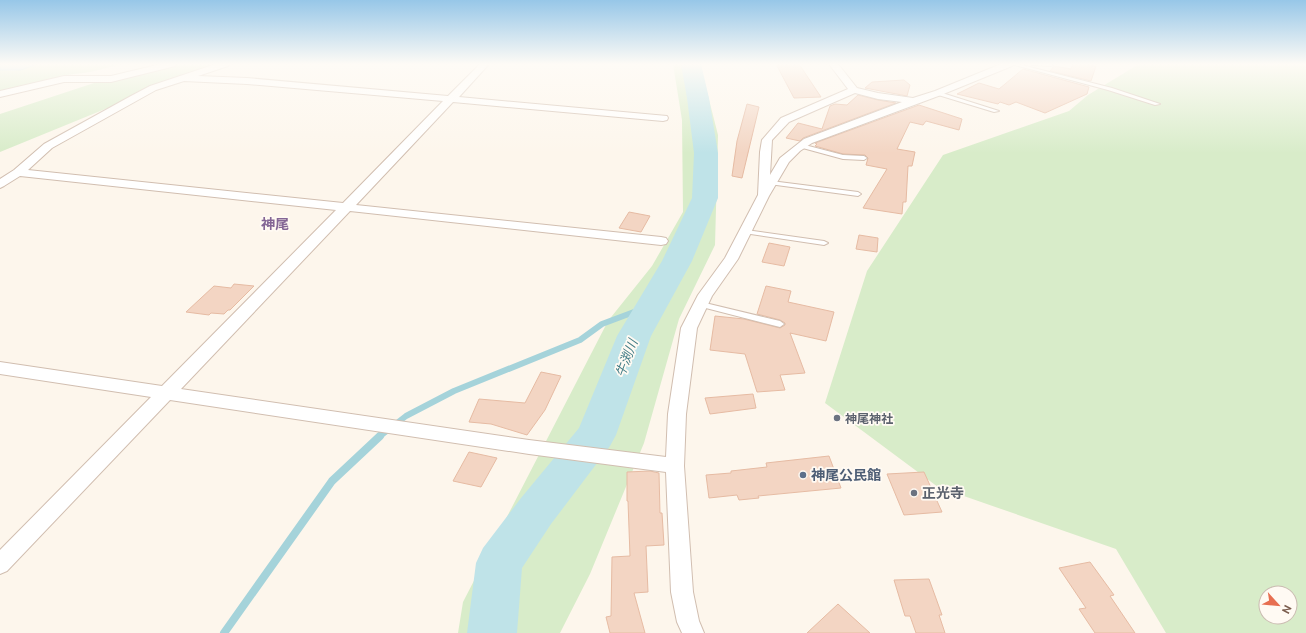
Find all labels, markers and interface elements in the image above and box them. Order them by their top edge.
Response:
district label: 神尾 [261,216,289,232]
water label: 牛渕川 [612,335,640,379]
place label: 神尾神社 [845,412,893,425]
marker: 神尾神社 [832,413,842,423]
place label: 神尾公民館 [811,467,881,483]
marker: 神尾公民館 [798,470,808,480]
place label: 正光寺 [922,485,964,501]
marker: 正光寺 [909,488,919,498]
north arrow [1258,585,1298,625]
text: N [1280,603,1294,616]

